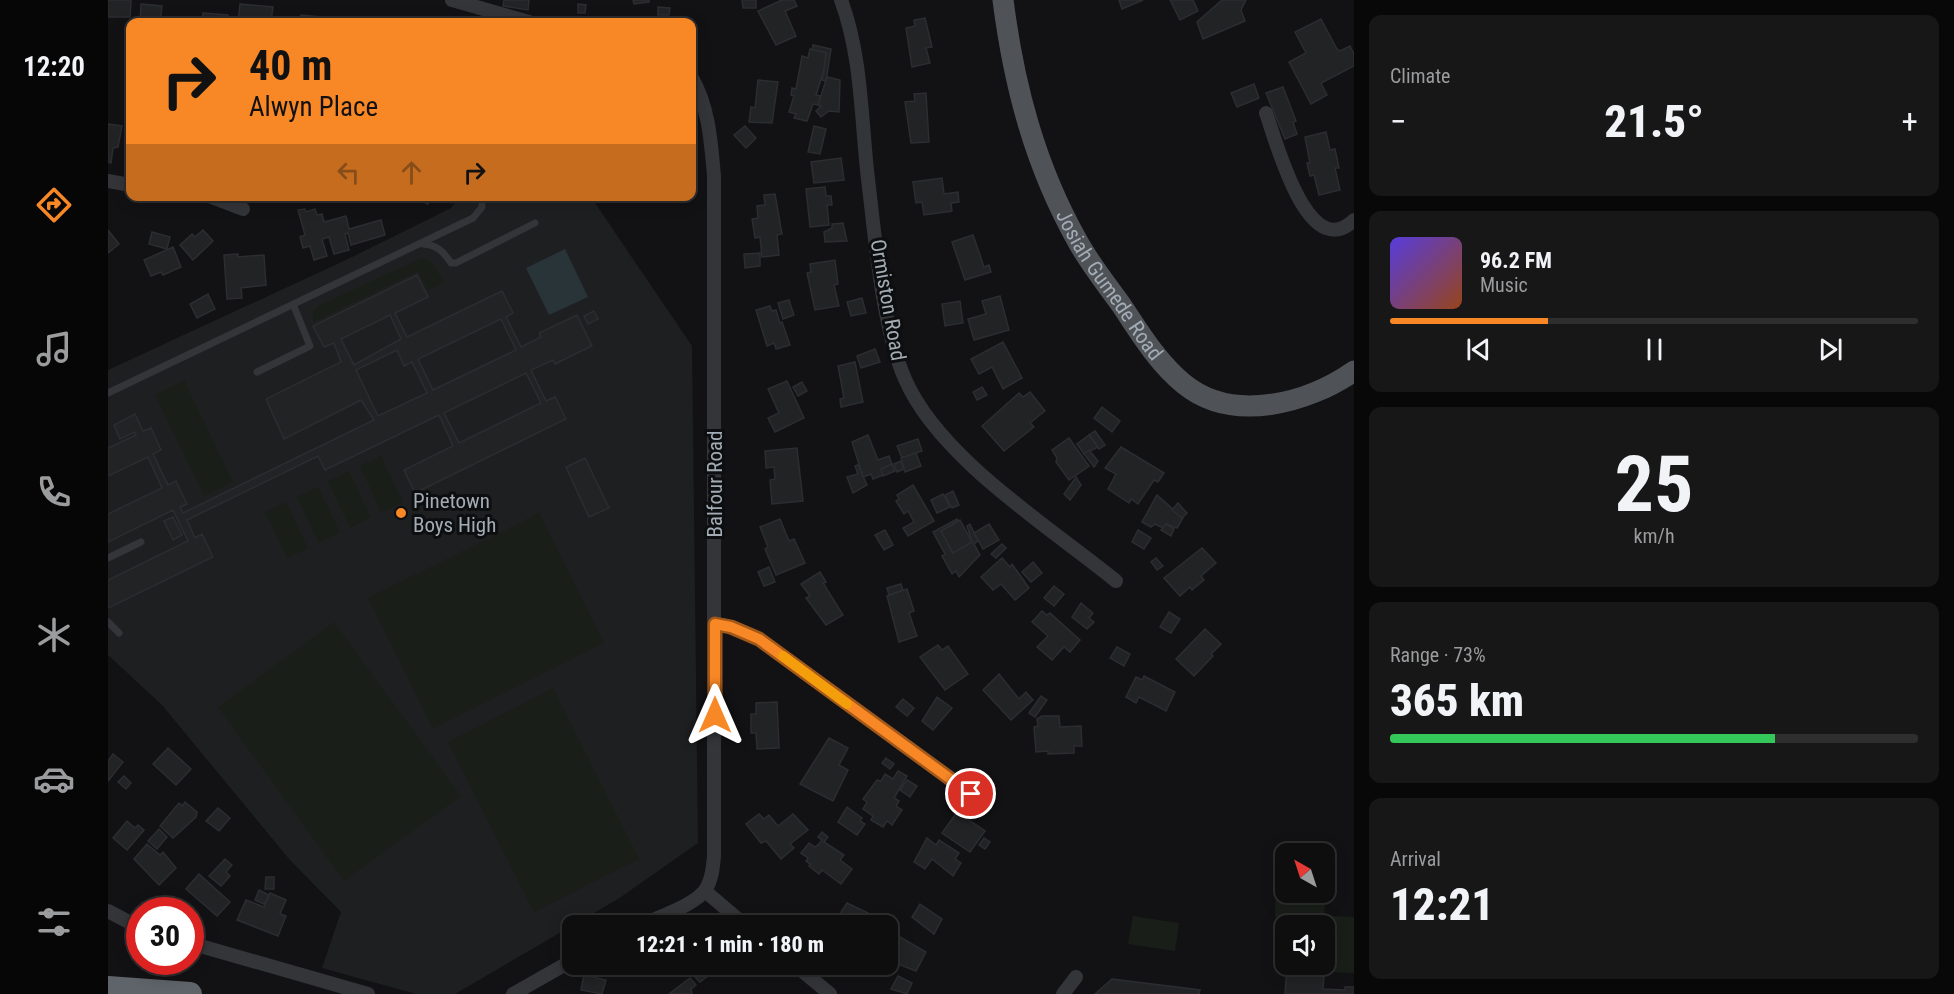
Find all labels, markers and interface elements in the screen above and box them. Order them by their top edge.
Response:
text: 40 m [249,41,332,90]
icon: right [150,42,228,120]
text: 12:20 [23,51,85,83]
text: Climate [1390,64,1450,88]
text: Alwyn Place [249,91,378,123]
text: 21.5° [1604,95,1704,148]
text: − [1390,102,1407,141]
text: + [1902,102,1918,141]
icon: left [332,156,365,189]
icon: ahead [395,156,428,189]
icon: right [458,156,491,189]
icon: directions [33,184,75,226]
street label: Josiah Gumede Road [1051,206,1168,365]
street label: Ormiston Road [866,237,910,363]
text: 96.2 FM [1480,248,1552,273]
text: Music [1480,273,1528,297]
icon: music [33,328,75,370]
icon: previous [1462,333,1495,366]
icon: pause [1638,333,1671,366]
icon: next [1814,333,1847,366]
street label: Balfour Road [703,430,727,538]
text: 25 [1615,439,1693,530]
icon: phone [33,471,75,513]
place label: Pinetown Boys High [413,489,496,537]
marker: Pinetown Boys High [394,506,408,520]
text: km/h [1633,524,1675,548]
icon: climate [33,614,75,656]
text: Range · 73% [1390,643,1486,667]
text: 365 km [1390,674,1524,727]
position arrow [683,683,747,747]
icon: car [33,758,75,800]
pin [945,768,996,819]
icon: arrive [954,777,987,810]
north arrow [1275,843,1335,903]
map controls [1275,843,1335,975]
text: Arrival [1390,847,1441,871]
text: 12:21 [1390,878,1494,931]
speed limit sign: 30 [126,897,204,975]
icon: filters [33,901,75,943]
button: sound [1275,915,1335,975]
text: 12:21 · 1 min · 180 m [636,932,824,957]

